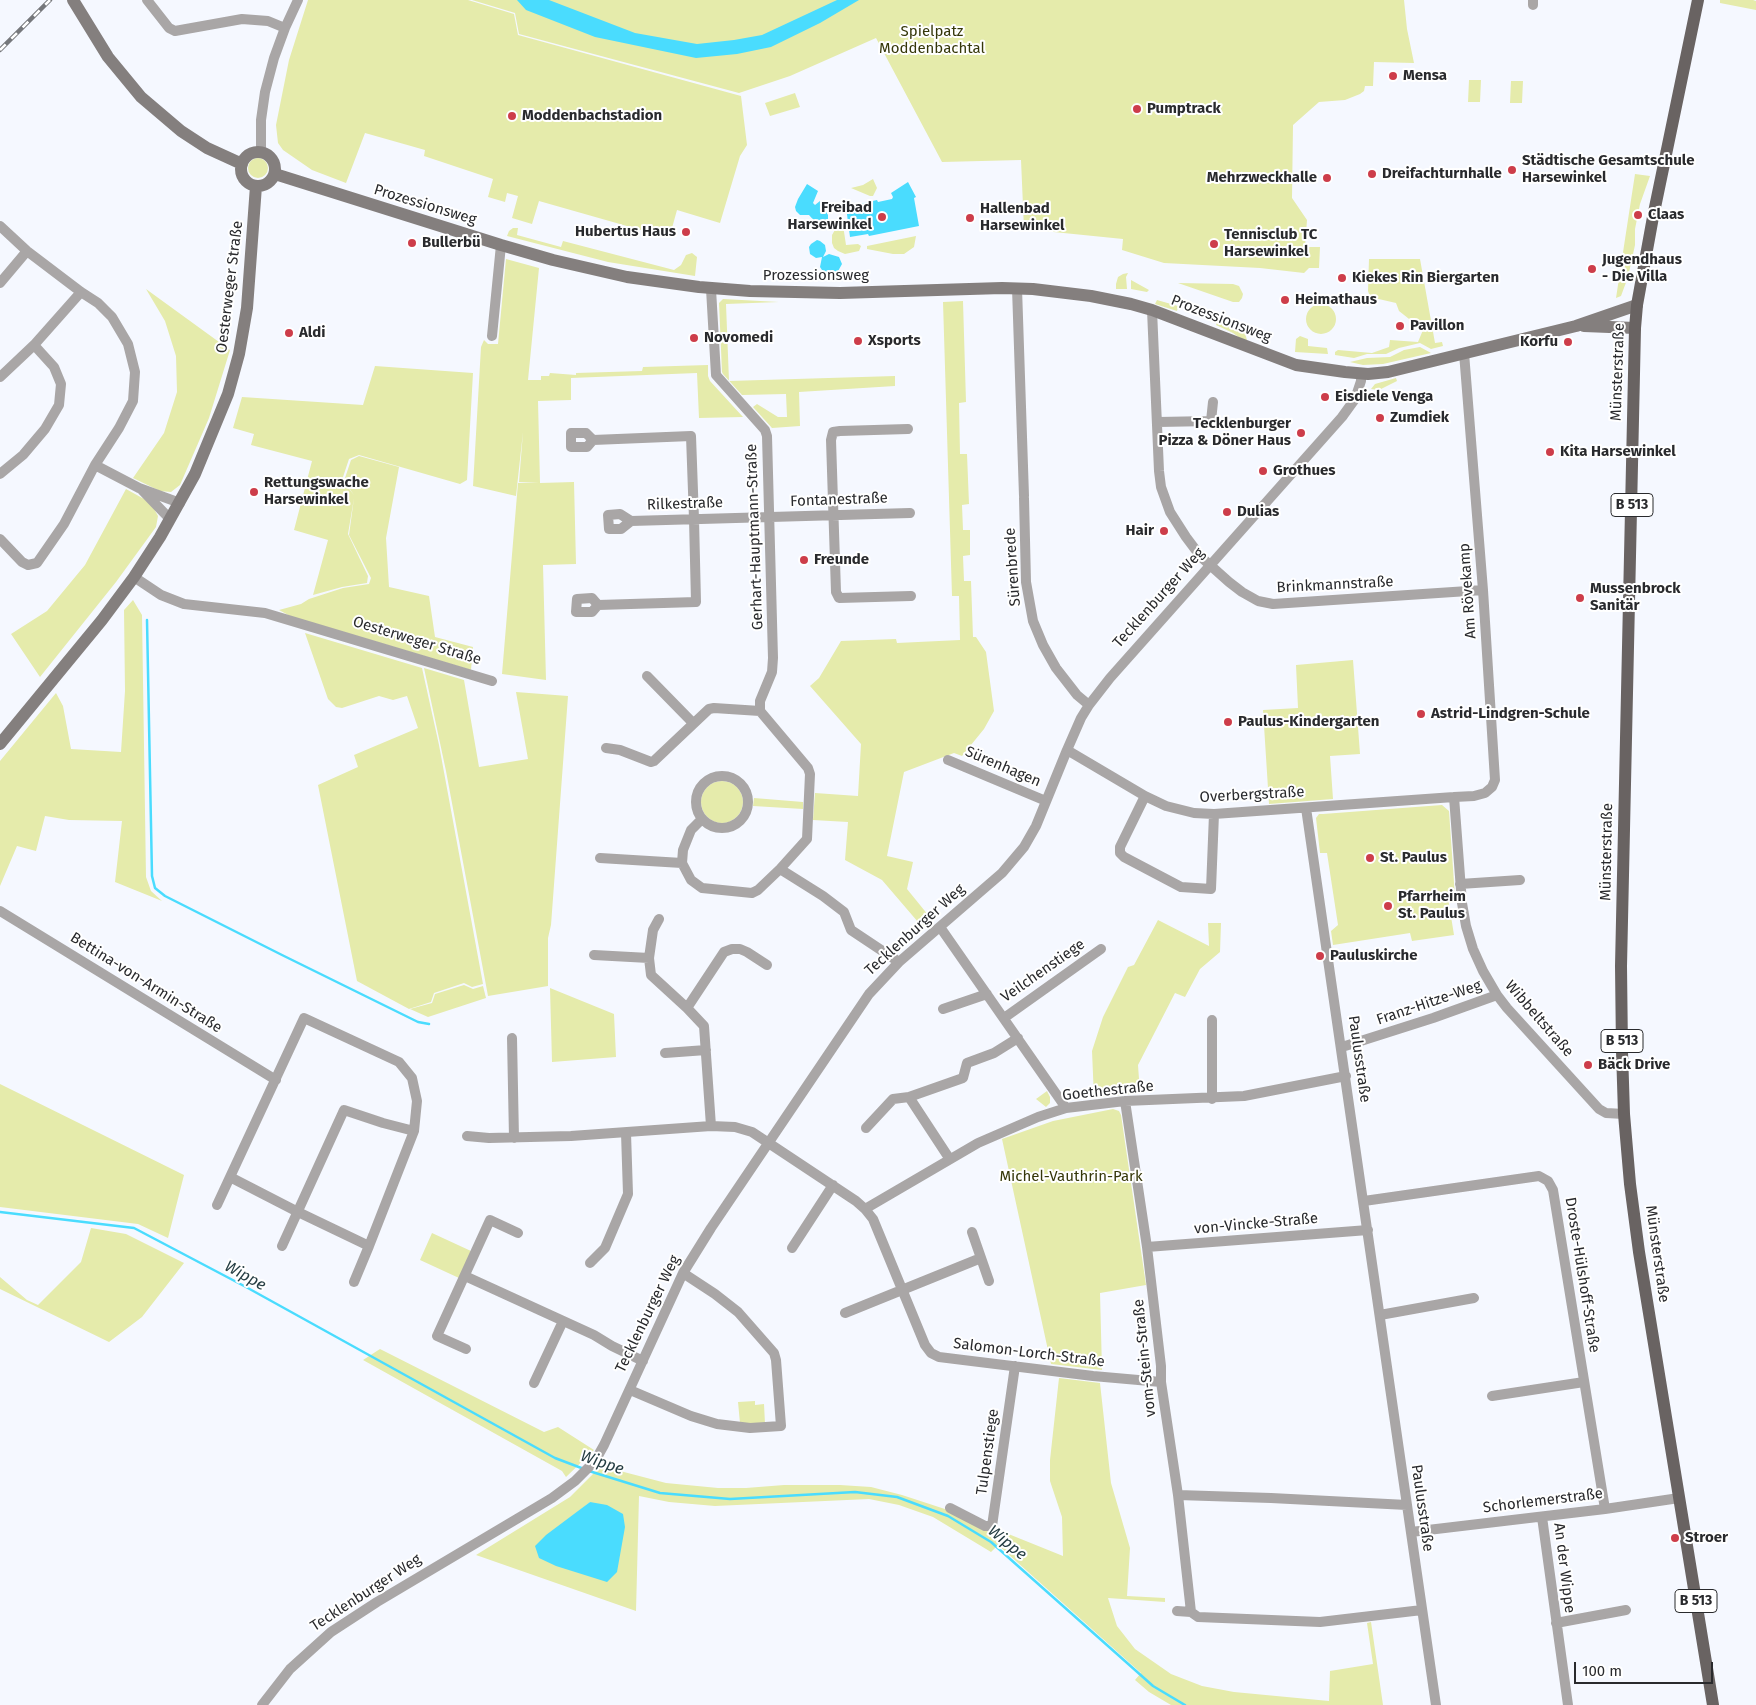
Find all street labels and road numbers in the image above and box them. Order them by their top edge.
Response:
street label: Prozessionsweg [372,181,478,229]
street label: Oesterweger Straße [213,220,247,354]
street label: Prozessionsweg [763,267,869,285]
street label: Prozessionsweg [1168,292,1274,346]
street label: Münsterstraße [1607,323,1629,421]
street label: Gerhart-Hauptmann-Straße [743,443,767,631]
street label: Fontanestraße [790,489,888,511]
street label: Rilkestraße [647,494,723,514]
road number: B 513 [1611,494,1653,516]
street label: Sürenbrede [1001,527,1025,607]
street label: Am Rövekamp [1456,543,1480,639]
street label: Tecklenburger Weg [1109,544,1209,652]
street label: Brinkmannstraße [1276,573,1394,597]
street label: Oesterweger Straße [351,613,483,669]
street label: Sürenhagen [962,743,1044,791]
street label: Overbergstraße [1199,783,1305,807]
street label: Münsterstraße [1597,803,1617,901]
street label: Tecklenburger Weg [861,880,969,980]
street label: Bettina-von-Armin-Straße [67,929,225,1037]
street label: Veilchenstiege [998,935,1088,1007]
street label: Franz-Hitze-Weg [1374,977,1484,1029]
street label: Wibbeltstraße [1501,977,1577,1061]
street label: Paulusstraße [1344,1014,1374,1104]
road number: B 513 [1601,1030,1643,1052]
street label: Goethestraße [1061,1077,1155,1105]
street label: Droste-Hülshoff-Straße [1561,1196,1603,1354]
street label: Münsterstraße [1641,1204,1673,1304]
street label: von-Vincke-Straße [1193,1210,1319,1238]
street label: Tecklenburger Weg [612,1252,684,1376]
street label: vom-Stein-Straße [1130,1298,1160,1418]
street label: Salomon-Lorch-Straße [952,1335,1106,1371]
street label: Tulpenstiege [973,1408,1003,1496]
street label: Paulusstraße [1407,1463,1437,1553]
street label: Schorlemerstraße [1482,1485,1604,1517]
street label: An der Wippe [1550,1522,1578,1614]
street label: Tecklenburger Weg [307,1551,425,1635]
road number: B 513 [1675,1590,1717,1612]

